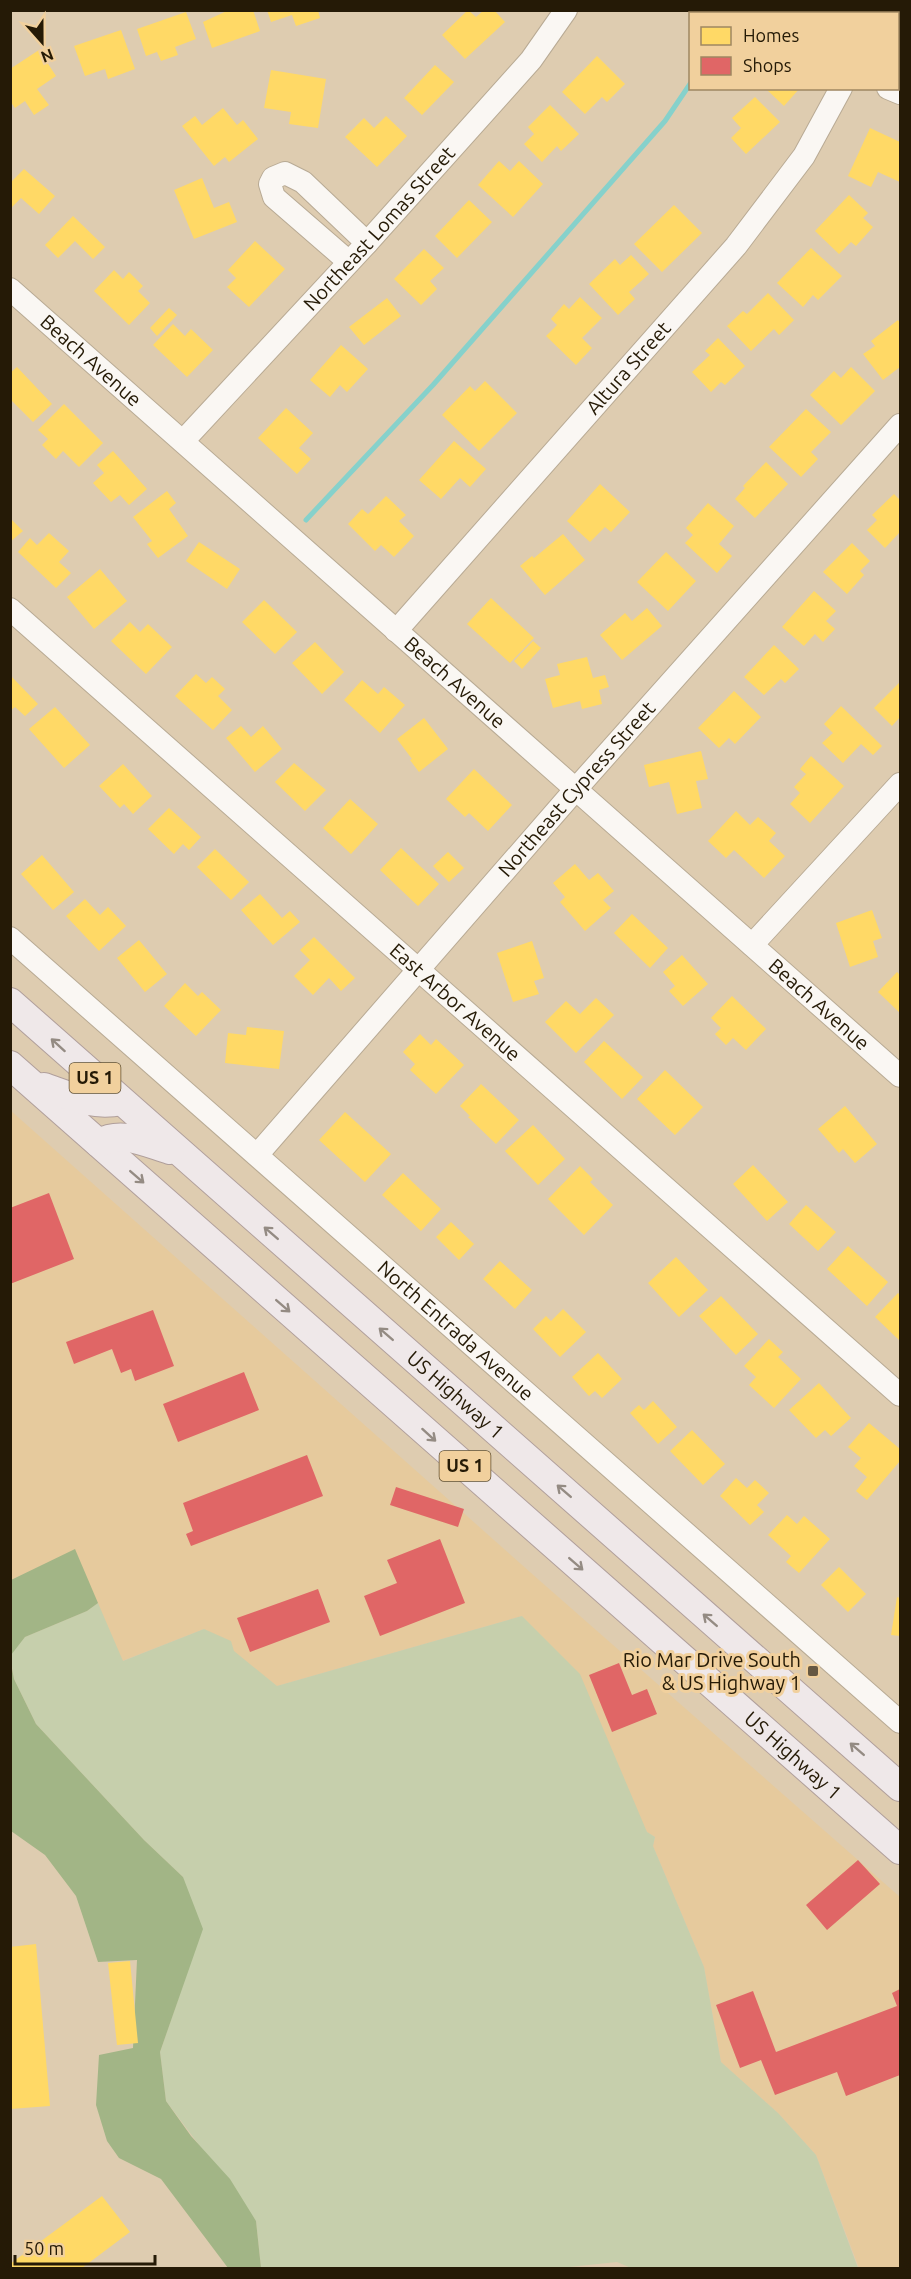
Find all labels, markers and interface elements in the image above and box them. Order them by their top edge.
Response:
north arrow [12,12,72,72]
legend [689,12,899,90]
text: Homes [743,25,800,45]
text: N [39,45,56,67]
text: Shops [743,55,792,75]
street label: Northeast Lomas Street [298,141,459,315]
street label: Beach Avenue [36,310,146,411]
street label: Altura Street [581,316,675,419]
street label: Beach Avenue [400,632,510,733]
street label: Northeast Cypress Street [493,696,660,881]
street label: East Arbor Avenue [386,938,525,1065]
street label: Beach Avenue [764,953,874,1055]
one-way arrow [51,1038,66,1052]
road number: US 1 [70,1063,121,1093]
one-way arrow [129,1170,144,1184]
one-way arrow [264,1226,279,1240]
street label: North Entrada Avenue [373,1256,539,1405]
one-way arrow [275,1299,290,1313]
one-way arrow [379,1327,394,1341]
street label: US Highway 1 [403,1346,509,1443]
one-way arrow [422,1428,437,1442]
road number: US 1 [440,1451,490,1481]
one-way arrow [557,1484,572,1498]
one-way arrow [568,1557,583,1571]
one-way arrow [703,1613,718,1627]
place label: Rio Mar Drive South & US Highway 1 [623,1648,801,1694]
marker: Rio Mar Drive South & US Highway 1 [806,1664,820,1678]
street label: US Highway 1 [740,1706,847,1804]
one-way arrow [849,1742,864,1756]
scale bar [15,2228,154,2266]
text: 50 m [24,2238,64,2258]

